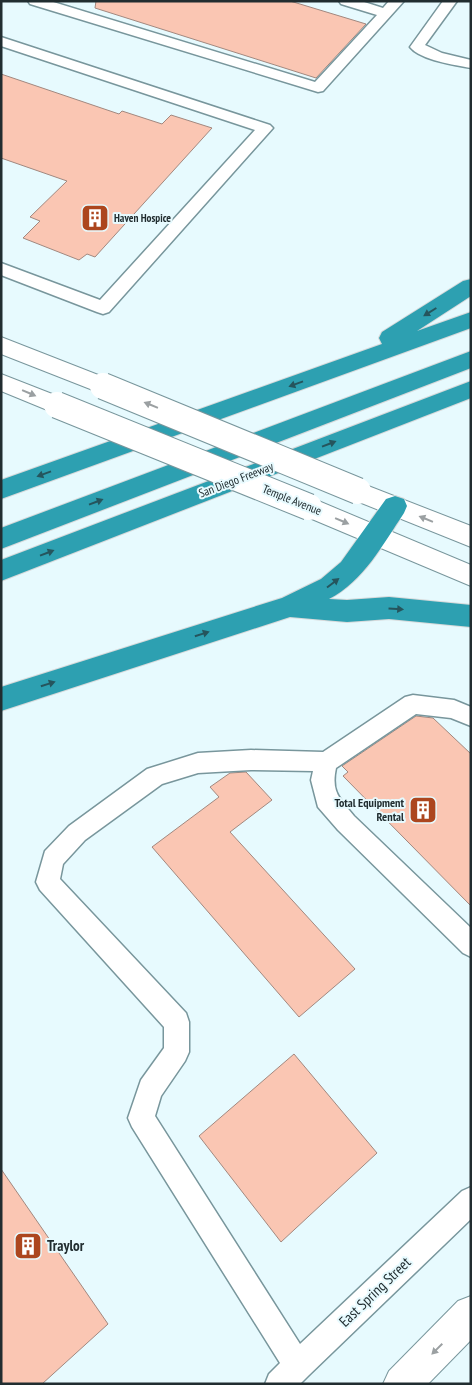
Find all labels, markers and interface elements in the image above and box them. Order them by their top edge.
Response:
building icon: Haven Hospice [80,203,110,233]
place label: Haven Hospice [114,211,171,225]
one-way arrow [423,308,436,317]
one-way arrow [289,381,304,388]
one-way arrow [22,390,36,398]
one-way arrow [144,401,158,409]
one-way arrow [322,440,337,448]
street label: San Diego Freeway [196,458,276,501]
one-way arrow [37,471,52,478]
street label: Temple Avenue [260,481,324,518]
one-way arrow [89,498,104,506]
one-way arrow [418,515,433,523]
one-way arrow [335,518,349,526]
one-way arrow [40,549,55,557]
one-way arrow [326,578,339,589]
one-way arrow [388,605,404,613]
one-way arrow [195,629,210,637]
one-way arrow [40,679,55,687]
place label: Total Equipment Rental [335,795,404,824]
building icon: Total Equipment Rental [408,795,438,825]
building icon: Traylor [13,1231,43,1261]
place label: Traylor [47,1236,85,1255]
street label: East Spring Street [335,1253,414,1331]
one-way arrow [431,1343,443,1355]

